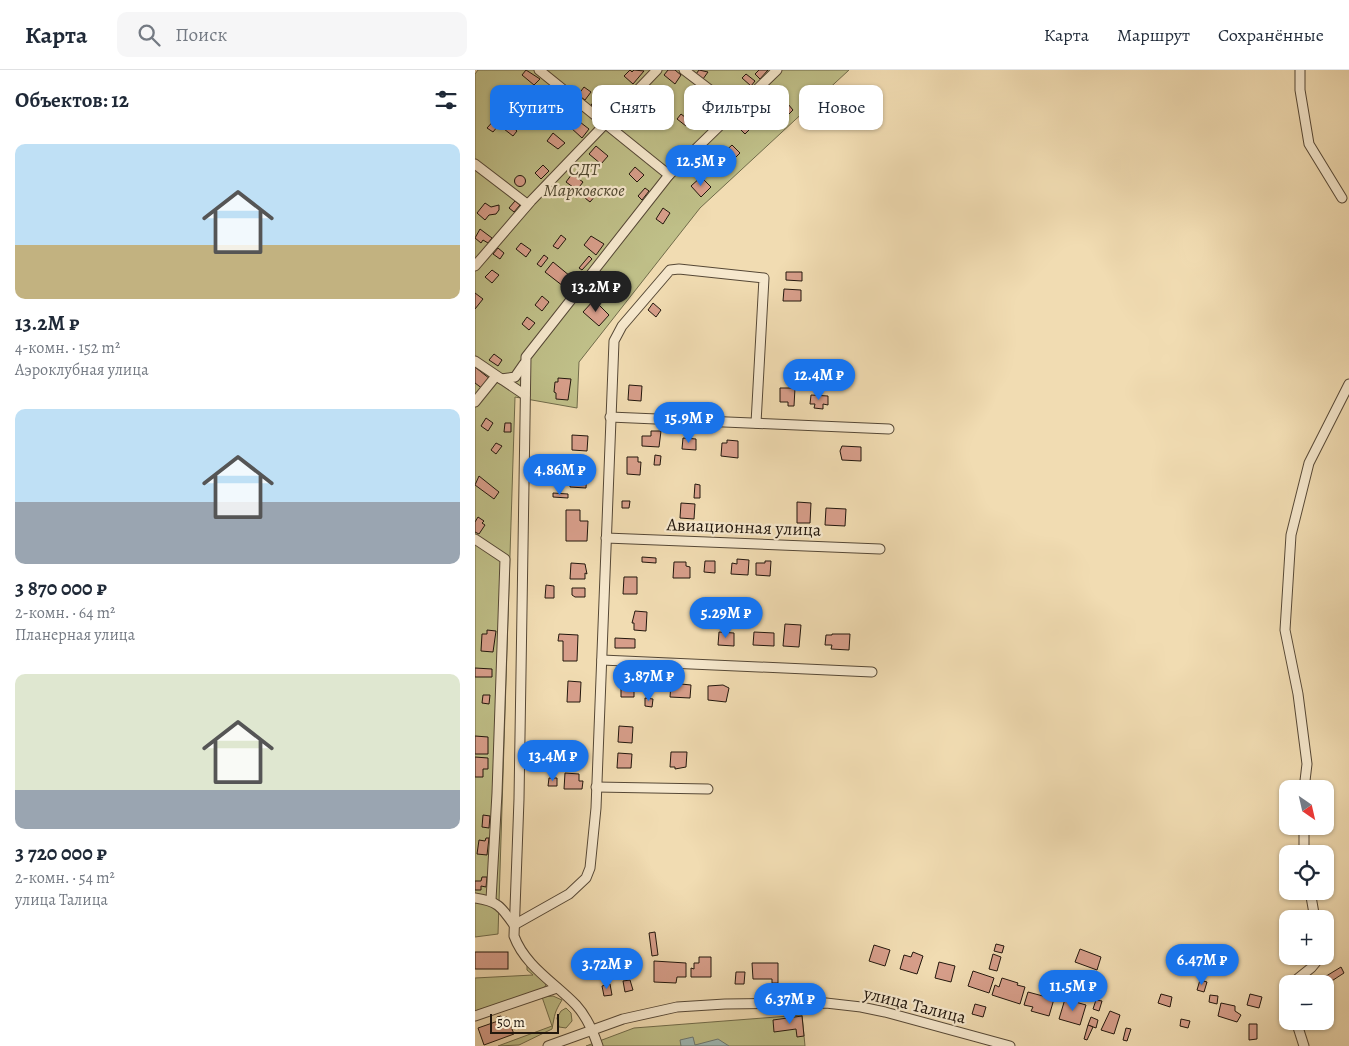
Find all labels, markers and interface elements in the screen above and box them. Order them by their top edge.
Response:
search box [117,12,467,57]
text: Карта [25,19,87,51]
icon: search [135,21,163,49]
text: Поиск [175,22,227,48]
text: Карта [1044,23,1089,47]
text: Маршрут [1117,23,1190,47]
text: Сохранённые [1218,23,1324,47]
chip: Купить [490,85,582,130]
chip: Снять [592,85,674,130]
chip: Фильтры [684,85,789,130]
chip: Новое [799,85,883,130]
text: Объектов: 12 [15,86,129,114]
icon: filters [432,86,460,114]
pin: 12.5M ₽ [655,144,747,187]
text: 12.5M ₽ [676,150,726,172]
park label: СДТ Марковское [543,157,625,202]
icon: home [193,177,283,267]
pin: 13.2M ₽ [550,270,642,313]
text: 13.2M ₽ [571,276,621,298]
text: 13.2M ₽ [15,309,79,337]
text: 4-комн. · 152 m² [15,337,120,359]
pin: 12.4M ₽ [773,358,865,401]
text: Аэроклубная улица [15,359,149,381]
text: 12.4M ₽ [794,364,844,386]
pin: 15.9M ₽ [643,402,735,444]
text: 15.9M ₽ [665,407,713,429]
icon: home [193,442,283,532]
pin: 4.86M ₽ [514,454,606,496]
text: 4.86M ₽ [534,459,586,481]
street label: Авиационная улица [665,512,822,542]
text: 3 870 000 ₽ [15,574,107,602]
pin: 5.29M ₽ [680,596,772,639]
text: 2-комн. · 64 m² [15,602,115,624]
text: 5.29M ₽ [701,602,751,624]
text: Планерная улица [15,624,135,646]
pin: 3.87M ₽ [603,660,695,702]
text: 3.87M ₽ [624,665,674,687]
icon: home [193,707,283,797]
pin: 13.4M ₽ [507,740,599,782]
text: 13.4M ₽ [529,745,577,767]
north arrow [1279,780,1334,835]
map controls [1279,780,1334,1030]
text: 3 720 000 ₽ [15,839,107,867]
button: locate [1279,845,1334,900]
text: 2-комн. · 54 m² [15,867,115,889]
text: улица Талица [15,889,108,911]
button: + [1279,910,1334,965]
pin: 6.47M ₽ [1156,944,1248,986]
pin: 3.72M ₽ [561,948,653,990]
text: 6.47M ₽ [1177,949,1227,971]
text: 3.72M ₽ [582,953,632,975]
pin: 11.5M ₽ [1027,970,1119,1012]
text: 11.5M ₽ [1049,975,1097,997]
button: − [1279,975,1334,1030]
street label: улица Талица [860,980,969,1029]
pin: 6.37M ₽ [744,982,836,1025]
text: 6.37M ₽ [765,988,815,1010]
scale bar [490,1011,559,1034]
text: 50 m [497,1013,525,1032]

